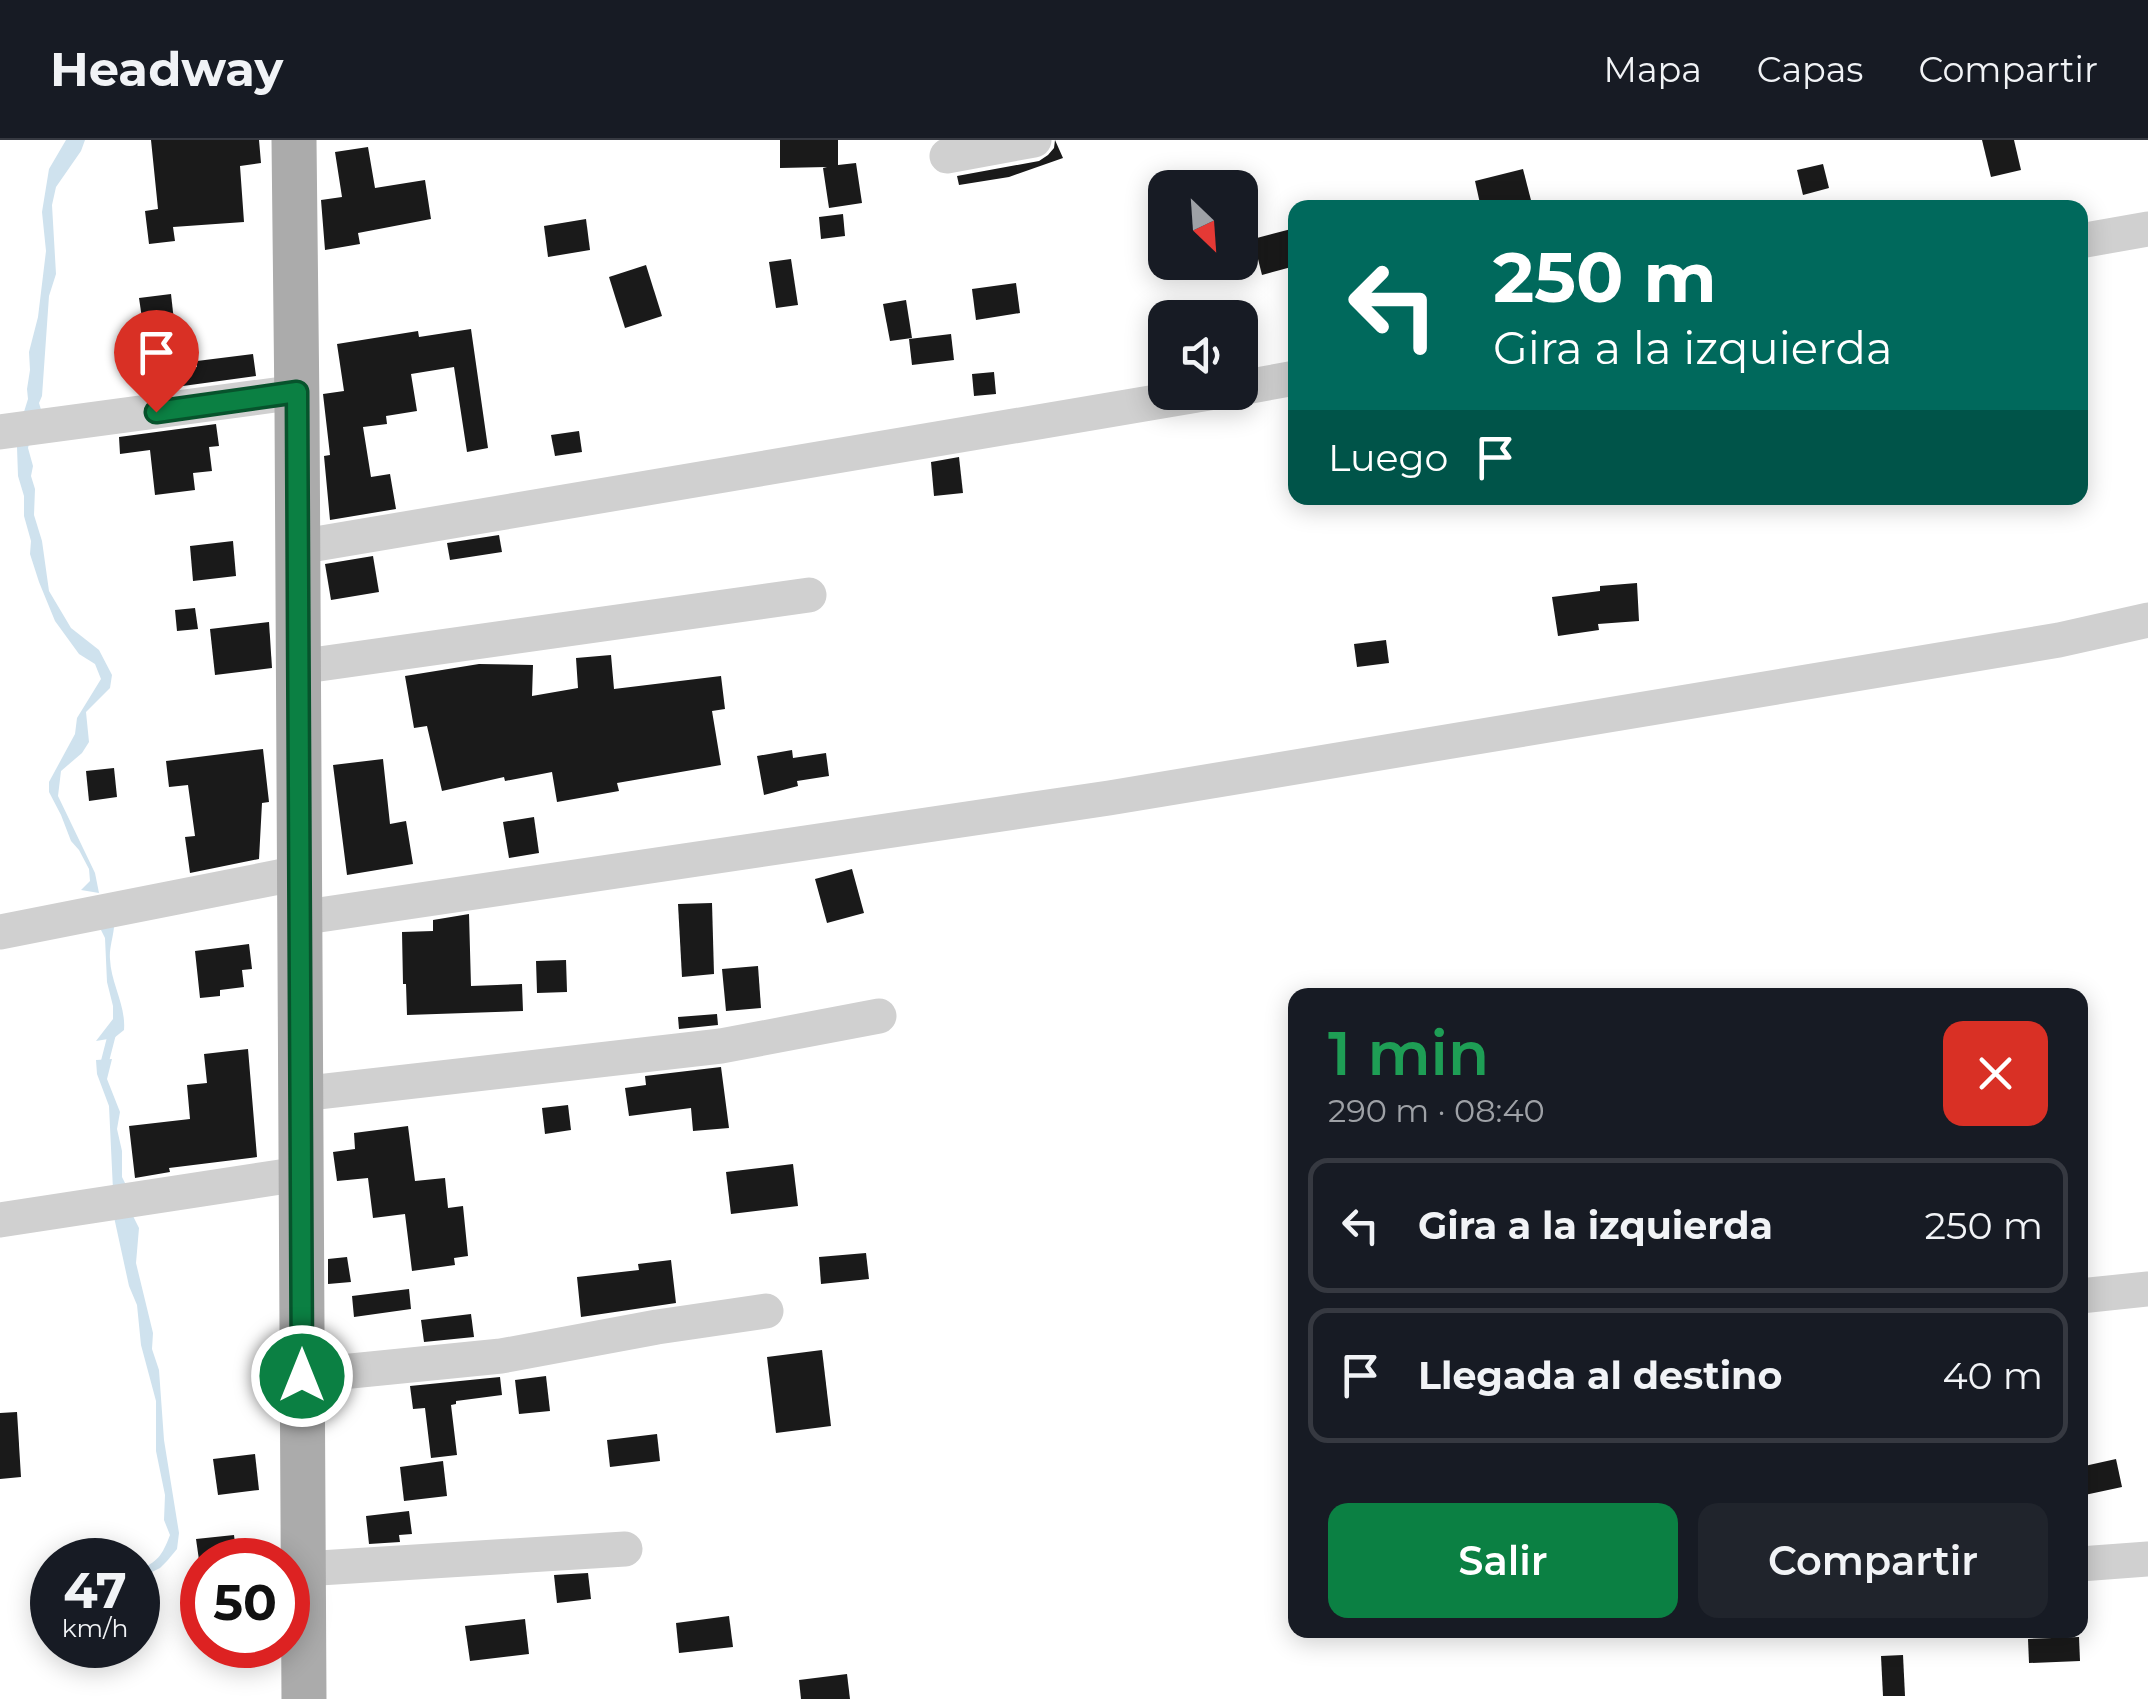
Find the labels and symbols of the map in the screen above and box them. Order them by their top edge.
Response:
north arrow [1148,170,1258,280]
pin [114,310,199,413]
position arrow [250,1324,354,1428]
speed limit sign: 50 [180,1538,310,1668]

